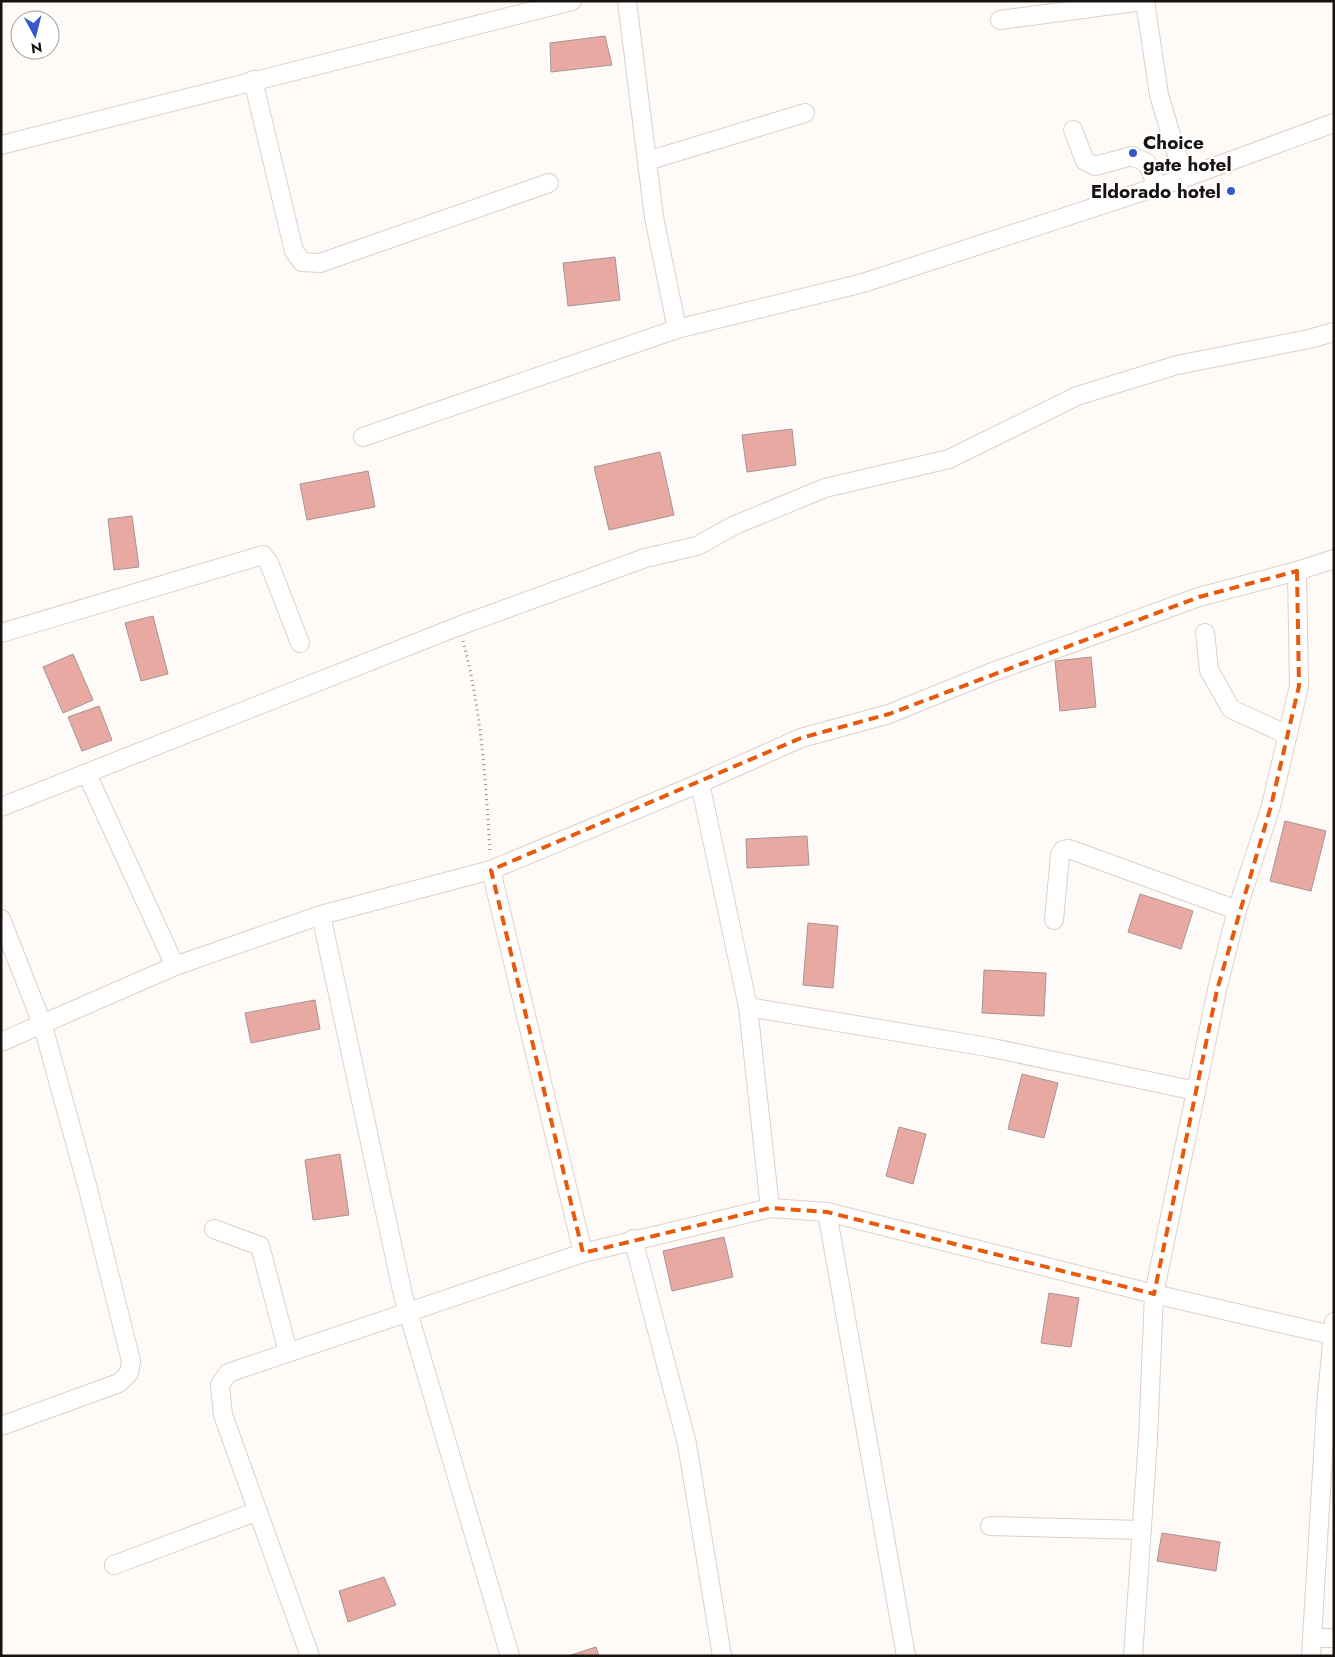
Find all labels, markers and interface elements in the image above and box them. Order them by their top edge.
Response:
north arrow [10,10,60,60]
text: N [30,37,43,59]
place label: Choice gate hotel [1143,129,1232,178]
marker: Choice gate hotel [1127,147,1139,159]
place label: Eldorado hotel [1091,178,1221,205]
marker: Eldorado hotel [1225,185,1237,197]

